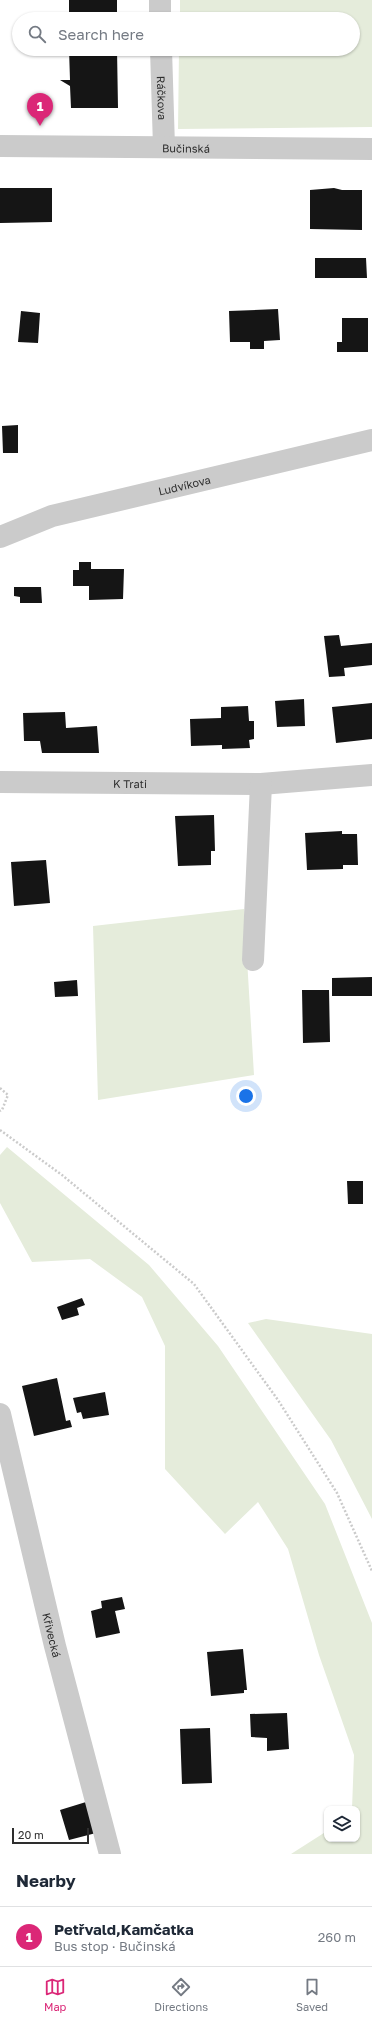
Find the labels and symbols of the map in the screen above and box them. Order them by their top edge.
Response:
street label: Ráčkova [155,76,170,120]
pin: 1 [27,93,53,126]
street label: Bučinská [162,141,210,154]
street label: Ludvíkova [157,472,212,497]
street label: K Trati [113,776,147,790]
your location [236,1086,256,1106]
street label: Křivecká [41,1611,64,1659]
scale bar [12,1826,89,1845]

